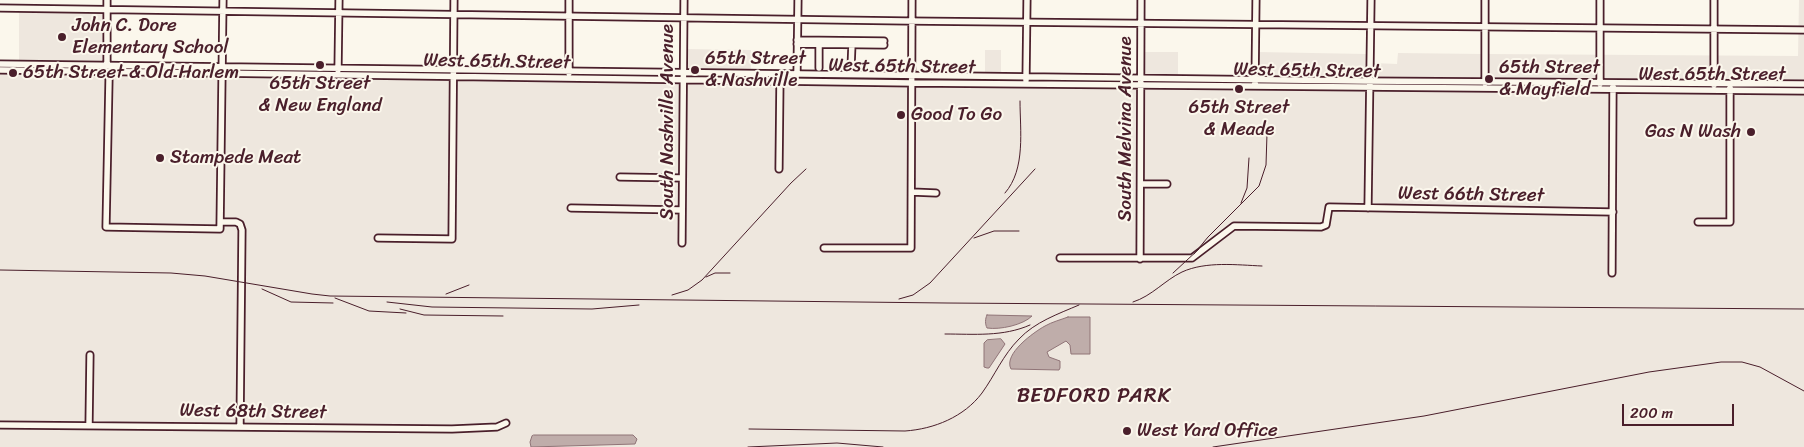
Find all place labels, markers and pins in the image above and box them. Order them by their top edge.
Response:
place label: John C. Dore Elementary School [72,15,229,59]
marker: John C. Dore Elementary School [56,31,68,43]
place label: 65th Street & Nashville [705,48,806,92]
place label: 65th Street & Mayfield [1499,57,1600,101]
marker: 65th Street & New England [314,59,326,71]
place label: 65th Street & Old Harlem [23,62,239,84]
marker: 65th Street & Nashville [689,64,701,76]
marker: 65th Street & Old Harlem [7,67,19,79]
place label: 65th Street & New England [258,73,382,117]
marker: 65th Street & Mayfield [1483,73,1495,85]
marker: 65th Street & Meade [1233,83,1245,95]
place label: 65th Street & Meade [1189,97,1289,141]
place label: Good To Go [911,104,1002,126]
marker: Good To Go [895,109,907,121]
place label: Gas N Wash [1645,121,1741,143]
marker: Gas N Wash [1745,126,1757,138]
place label: Stampede Meat [170,147,301,169]
marker: Stampede Meat [154,152,166,164]
place label: West Yard Office [1137,420,1278,442]
marker: West Yard Office [1121,425,1133,437]

